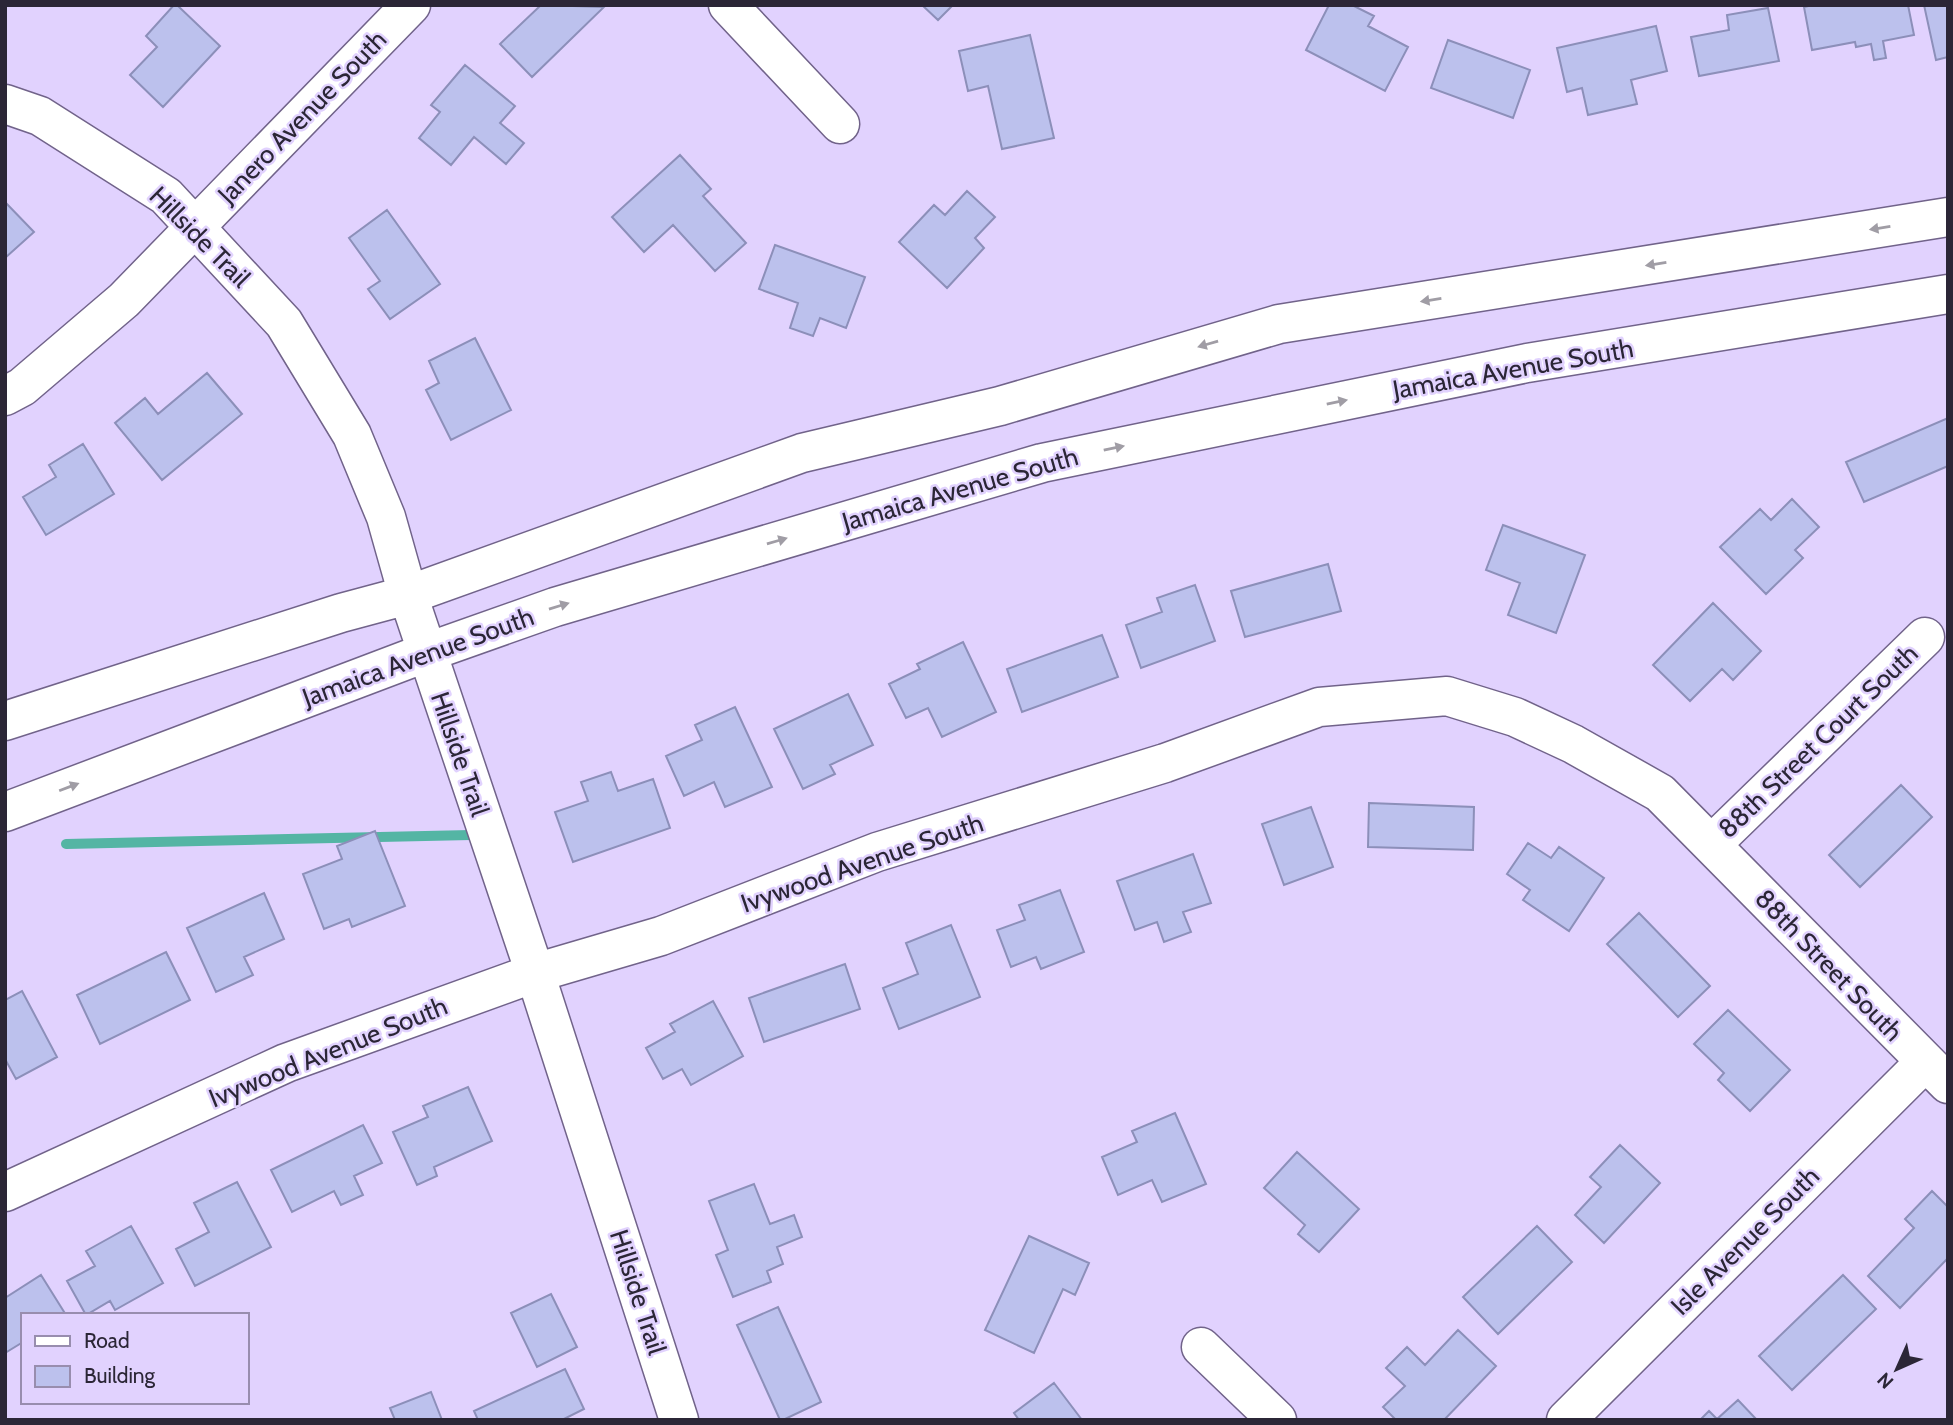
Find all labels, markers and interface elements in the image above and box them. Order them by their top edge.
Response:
street label: Janero Avenue South [210,24,393,211]
street label: Hillside Trail [143,180,257,294]
one-way arrow [1869,223,1891,234]
one-way arrow [1645,259,1667,270]
one-way arrow [1420,294,1442,305]
street label: Jamaica Avenue South [1389,332,1636,406]
one-way arrow [1198,340,1219,350]
one-way arrow [1326,397,1348,408]
street label: Jamaica Avenue South [837,440,1082,538]
one-way arrow [1103,443,1125,454]
one-way arrow [767,536,788,546]
street label: Jamaica Avenue South [297,600,538,714]
one-way arrow [549,600,570,610]
street label: 88th Street Court South [1711,637,1925,845]
street label: Hillside Trail [424,688,496,820]
one-way arrow [59,782,80,793]
street label: Ivywood Avenue South [737,806,987,920]
street label: 88th Street South [1748,882,1910,1048]
street label: Ivywood Avenue South [204,990,452,1114]
street label: Isle Avenue South [1664,1160,1826,1322]
street label: Hillside Trail [603,1225,673,1359]
legend [21,1313,248,1404]
text: Road [84,1328,130,1353]
north arrow [1862,1334,1932,1404]
text: Building [84,1363,156,1388]
text: N [1872,1368,1898,1394]

